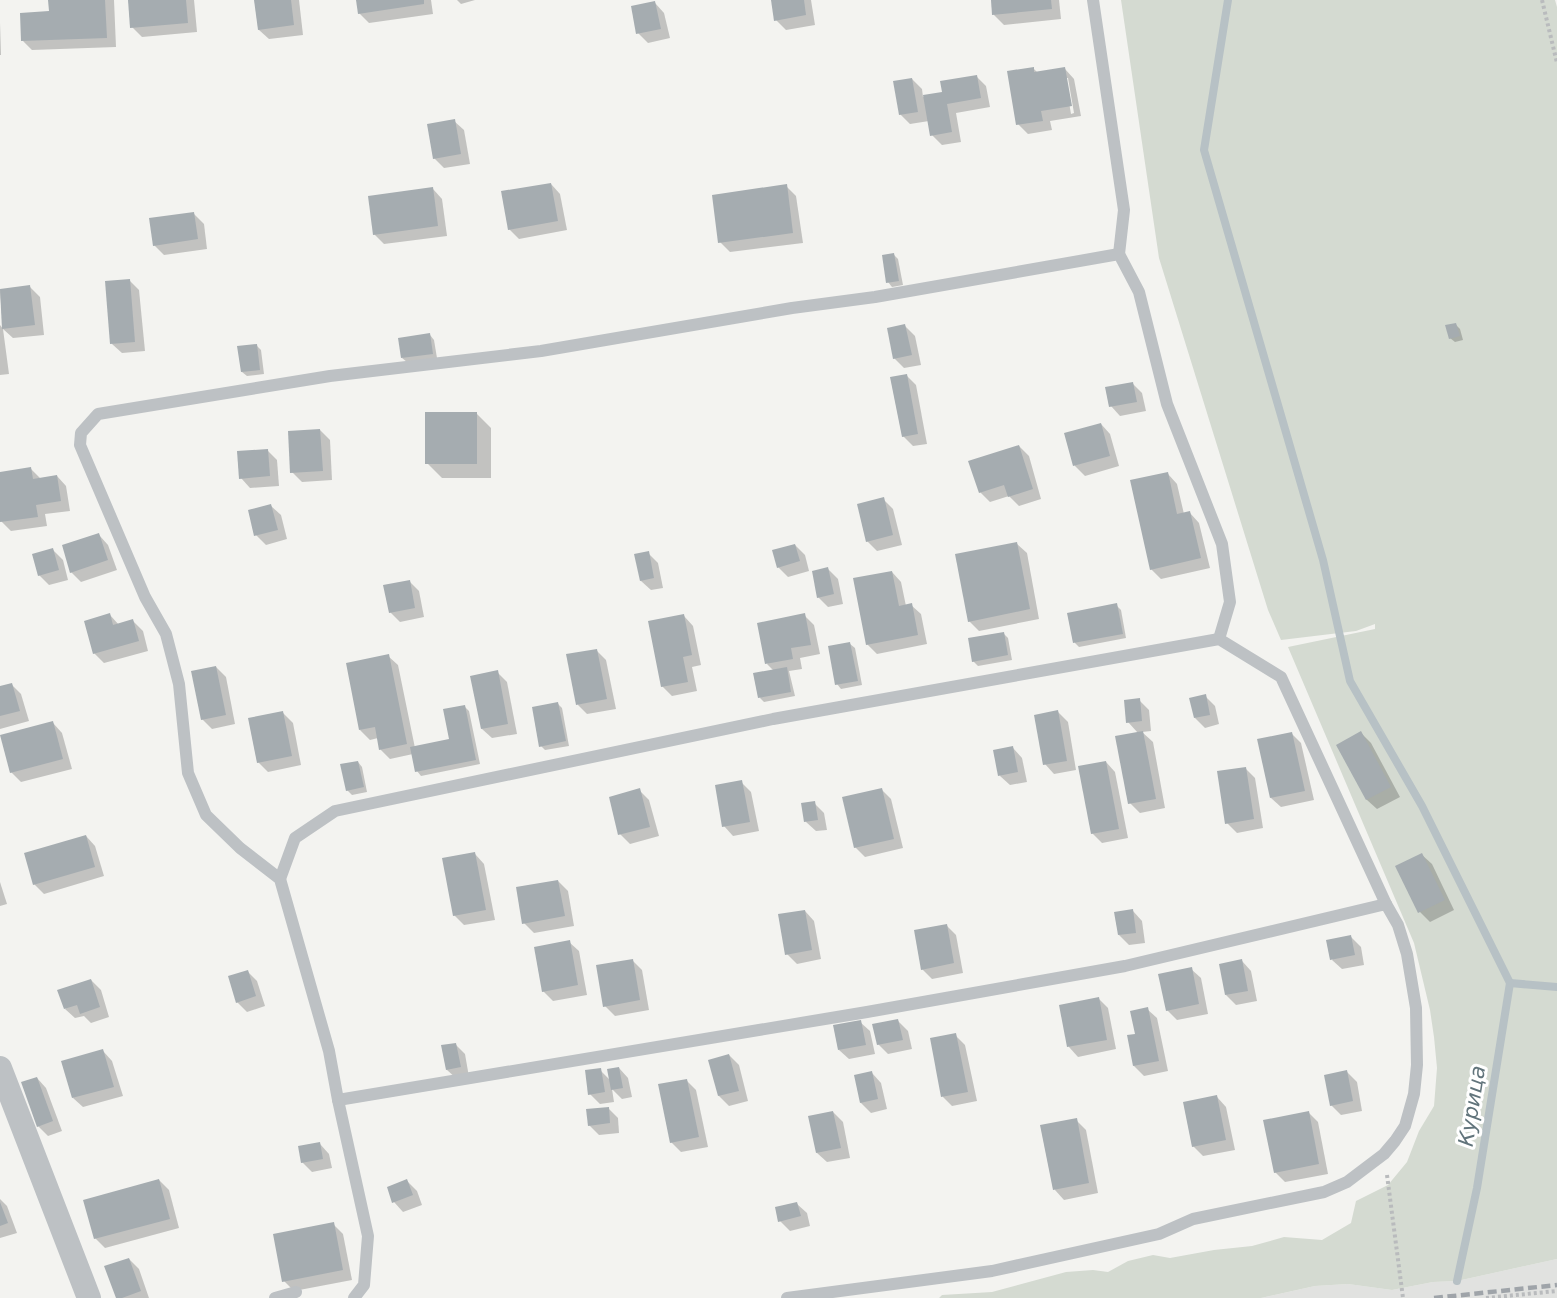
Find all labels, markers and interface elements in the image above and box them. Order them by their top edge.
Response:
water label: Курица [1454,1064,1490,1148]

